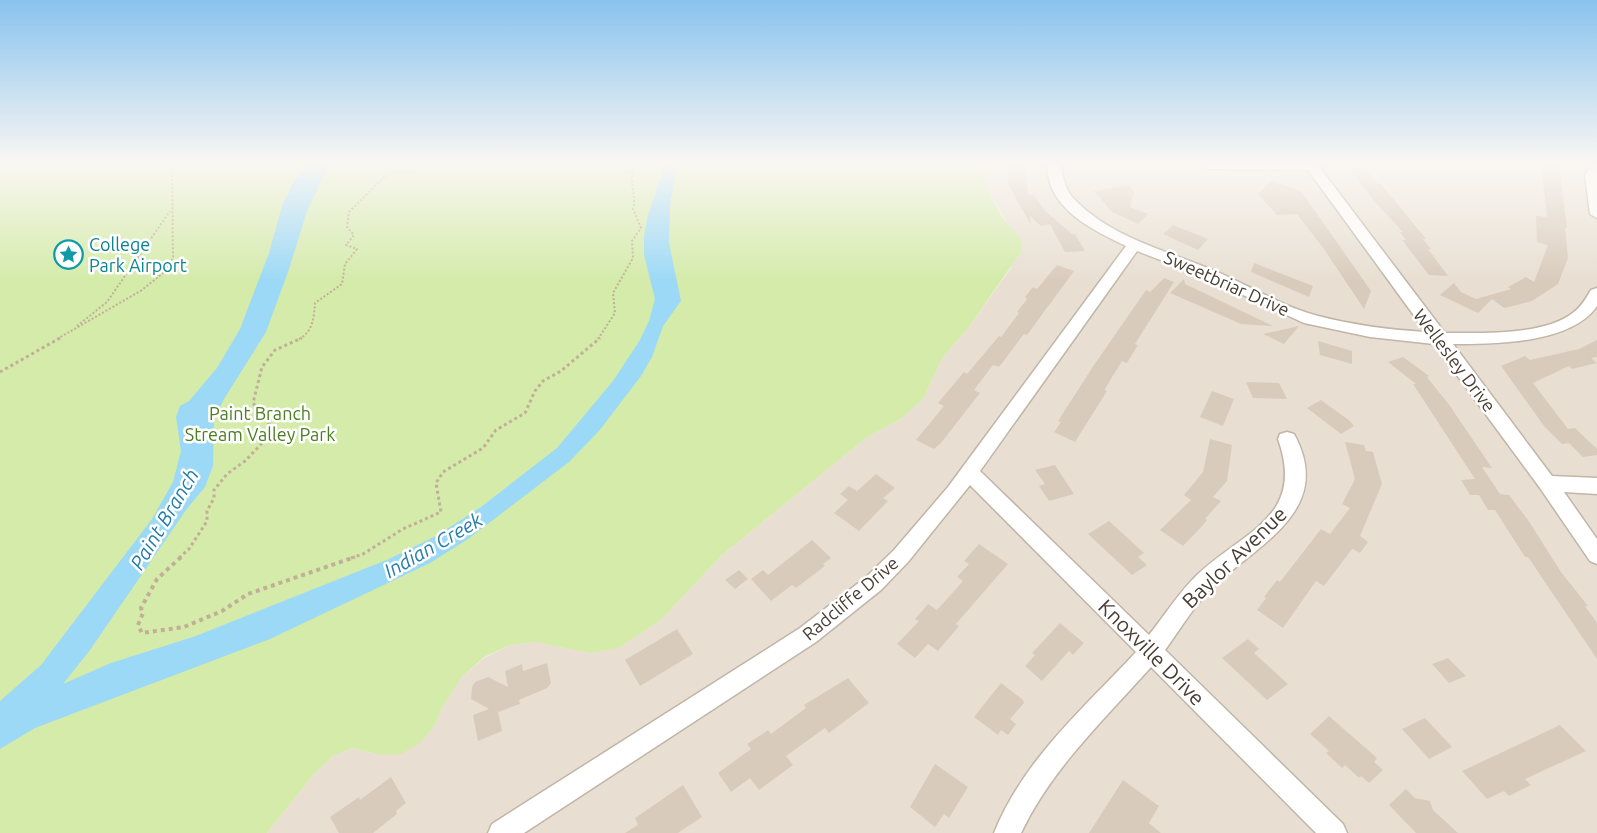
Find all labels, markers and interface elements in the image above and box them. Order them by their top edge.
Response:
place label: College Park Airport [89,234,187,275]
place icon: College Park Airport [52,238,84,270]
street label: Sweetbriar Drive [1161,246,1293,320]
street label: Wellesley Drive [1410,305,1500,415]
park label: Paint Branch Stream Valley Park [185,403,335,444]
water label: Paint Branch [125,465,203,573]
street label: Baylor Avenue [1177,501,1291,613]
water label: Indian Creek [380,507,487,582]
street label: Radcliffe Drive [798,552,902,644]
street label: Knoxville Drive [1094,594,1210,710]

